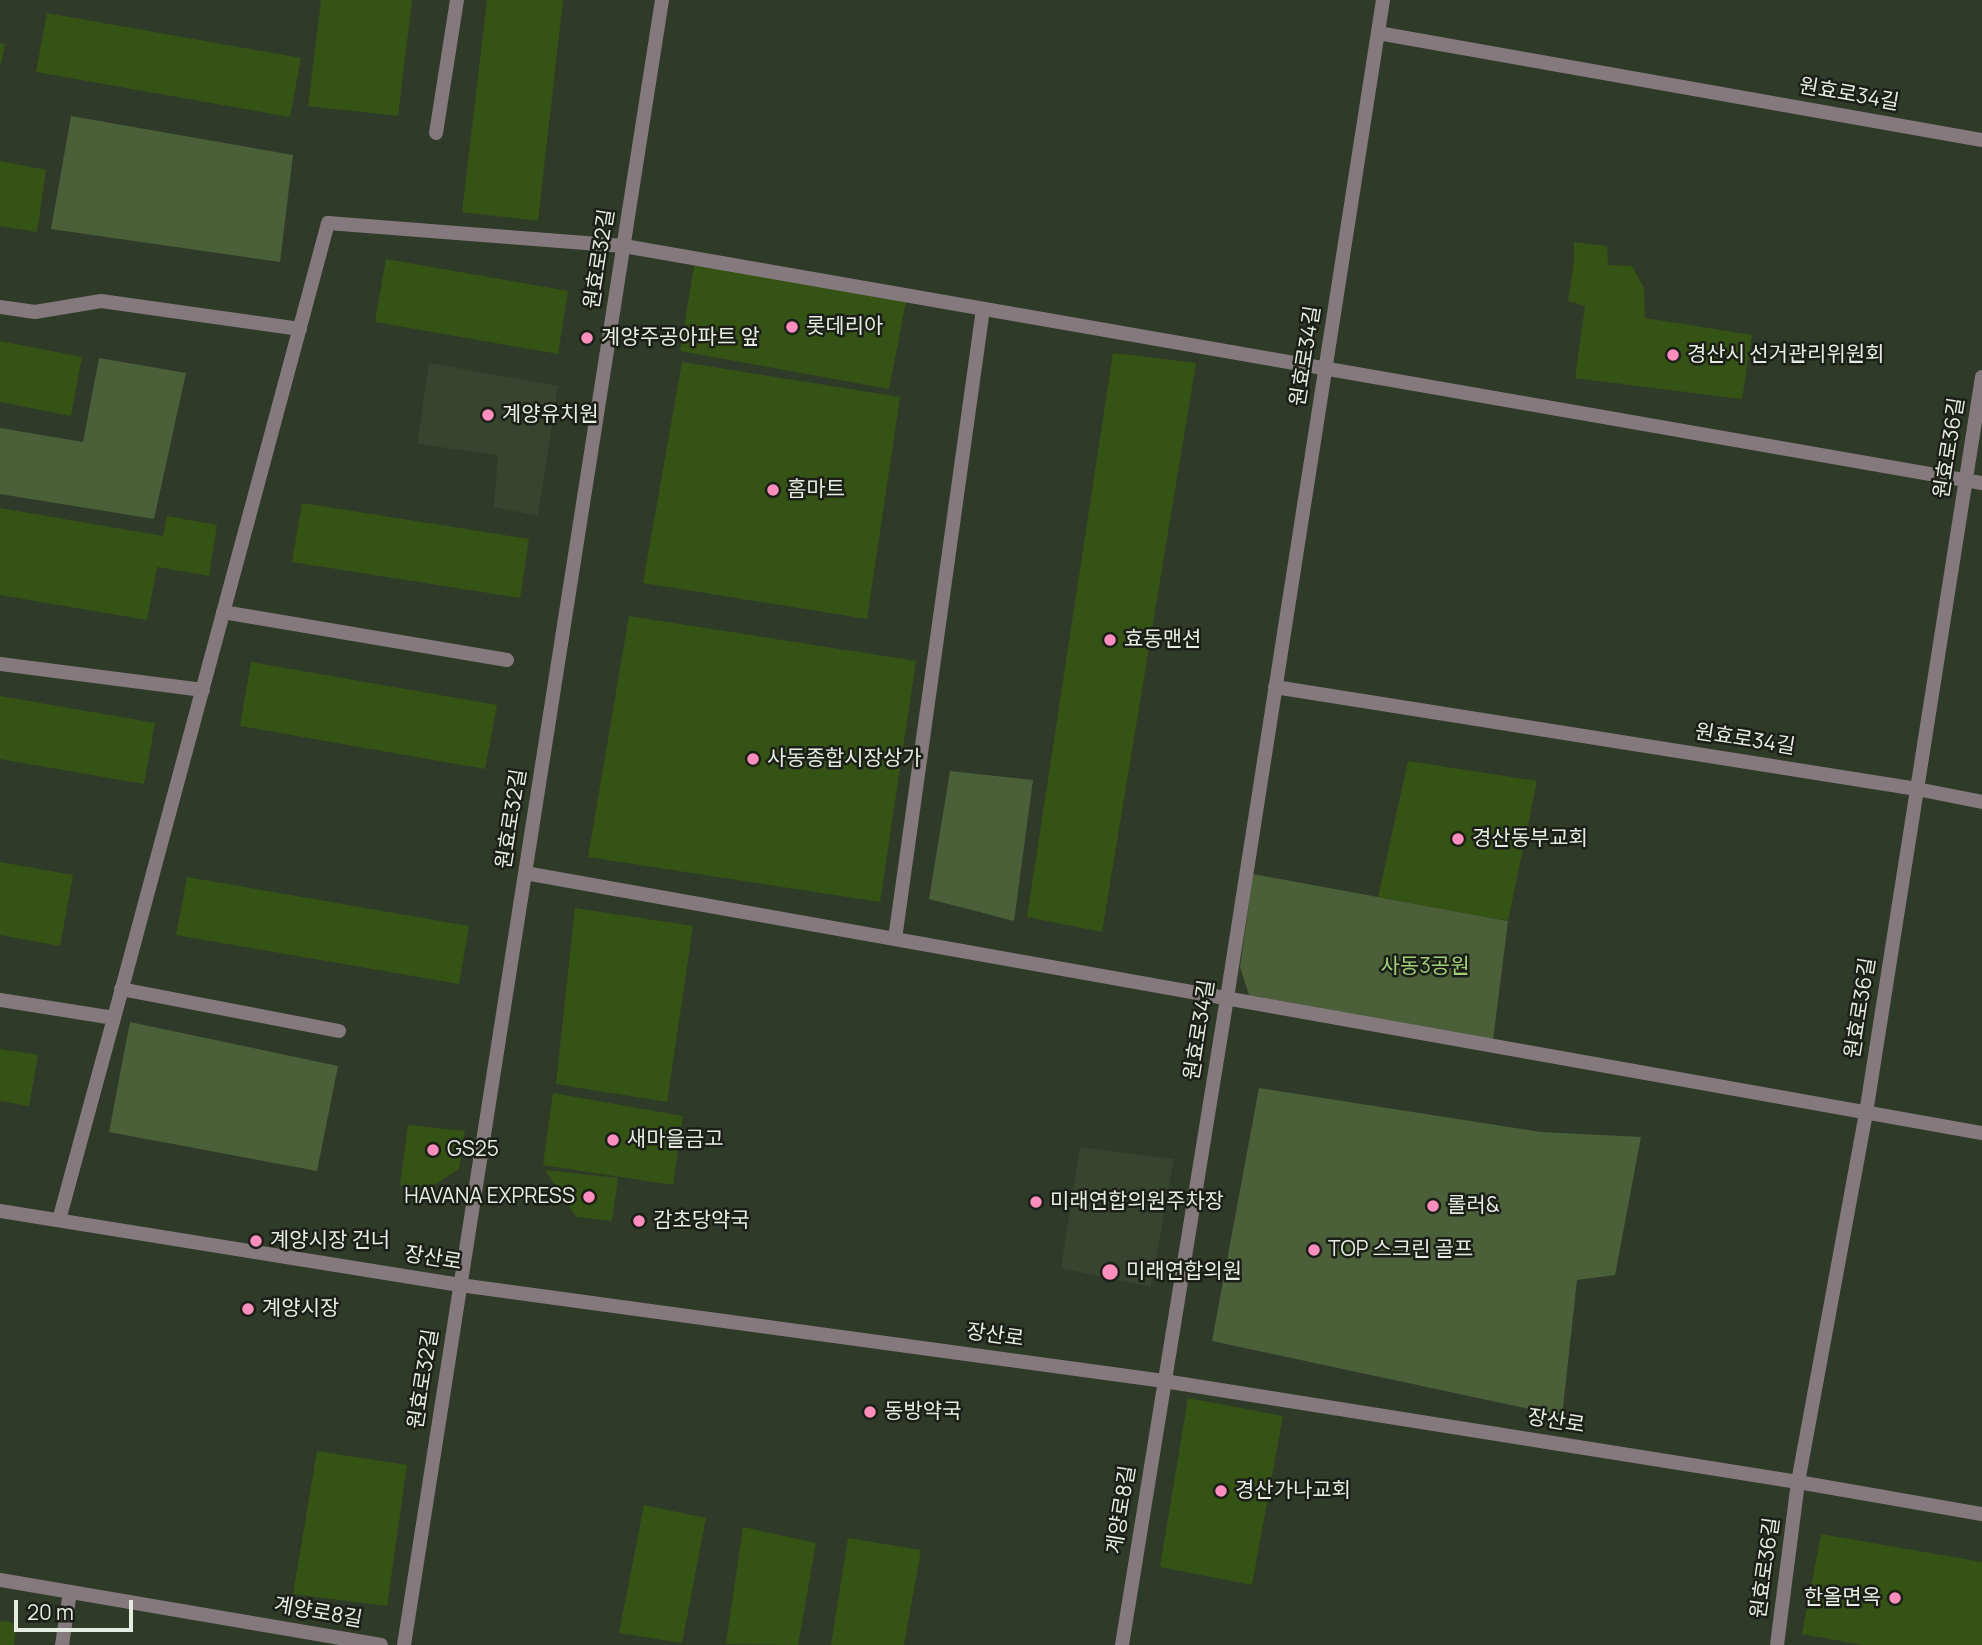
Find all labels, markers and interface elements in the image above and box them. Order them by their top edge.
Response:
street label: 원효로34길 [1797,74,1901,116]
street label: 원효로32길 [580,207,620,311]
street label: 원효로34길 [1286,304,1326,408]
place label: 롯데리아 [806,314,883,340]
marker: 롯데리아 [784,319,800,335]
place label: 계양주공아파트 앞 [601,325,760,351]
marker: 계양주공아파트 앞 [579,330,595,346]
place label: 경산시 선거관리위원회 [1687,342,1884,368]
marker: 경산시 선거관리위원회 [1665,347,1681,363]
street label: 원효로36길 [1930,396,1970,500]
place label: 계양유치원 [502,402,599,428]
marker: 계양유치원 [480,407,496,423]
place label: 홈마트 [787,477,845,503]
marker: 홈마트 [765,482,781,498]
place label: 효동맨션 [1124,627,1201,653]
marker: 효동맨션 [1102,632,1118,648]
street label: 원효로34길 [1693,720,1797,760]
place label: 사동종합시장상가 [767,746,922,772]
marker: 사동종합시장상가 [745,751,761,767]
street label: 원효로32길 [492,767,532,871]
place label: 경산동부교회 [1472,826,1588,852]
marker: 경산동부교회 [1450,831,1466,847]
park label: 사동3공원 [1381,954,1469,980]
street label: 원효로36길 [1841,956,1881,1060]
street label: 원효로34길 [1180,978,1220,1082]
place label: 새마을금고 [627,1127,724,1153]
marker: 새마을금고 [605,1132,621,1148]
place label: GS25 [447,1137,499,1163]
marker: GS25 [425,1142,441,1158]
place label: HAVANA EXPRESS [404,1184,575,1210]
marker: HAVANA EXPRESS [581,1189,597,1205]
place label: 미래연합의원주차장 [1050,1189,1224,1215]
place label: 롤러& [1447,1193,1499,1219]
marker: 미래연합의원주차장 [1028,1194,1044,1210]
marker: 롤러& [1425,1198,1441,1214]
place label: 감초당약국 [653,1208,750,1234]
marker: 감초당약국 [631,1213,647,1229]
place label: 계양시장 건너 [270,1228,390,1254]
marker: 계양시장 건너 [248,1233,264,1249]
place label: TOP 스크린 골프 [1328,1237,1473,1263]
street label: 장산로 [402,1242,464,1276]
marker: TOP 스크린 골프 [1306,1242,1322,1258]
place label: 미래연합의원 [1126,1259,1242,1285]
marker: 미래연합의원 [1100,1262,1120,1282]
place label: 계양시장 [262,1296,339,1322]
marker: 계양시장 [240,1301,256,1317]
street label: 장산로 [965,1319,1025,1353]
street label: 원효로32길 [404,1327,444,1431]
place label: 동방약국 [884,1399,961,1425]
marker: 동방약국 [862,1404,878,1420]
street label: 장산로 [1525,1405,1587,1439]
street label: 계양로8길 [1103,1464,1141,1556]
place label: 경산가나교회 [1235,1478,1351,1504]
marker: 경산가나교회 [1213,1483,1229,1499]
street label: 원효로36길 [1746,1516,1786,1620]
place label: 한올면옥 [1804,1585,1881,1611]
scale bar [18,1586,136,1630]
marker: 한올면옥 [1887,1590,1903,1606]
street label: 계양로8길 [272,1593,364,1633]
text: 20 m [27,1598,74,1626]

